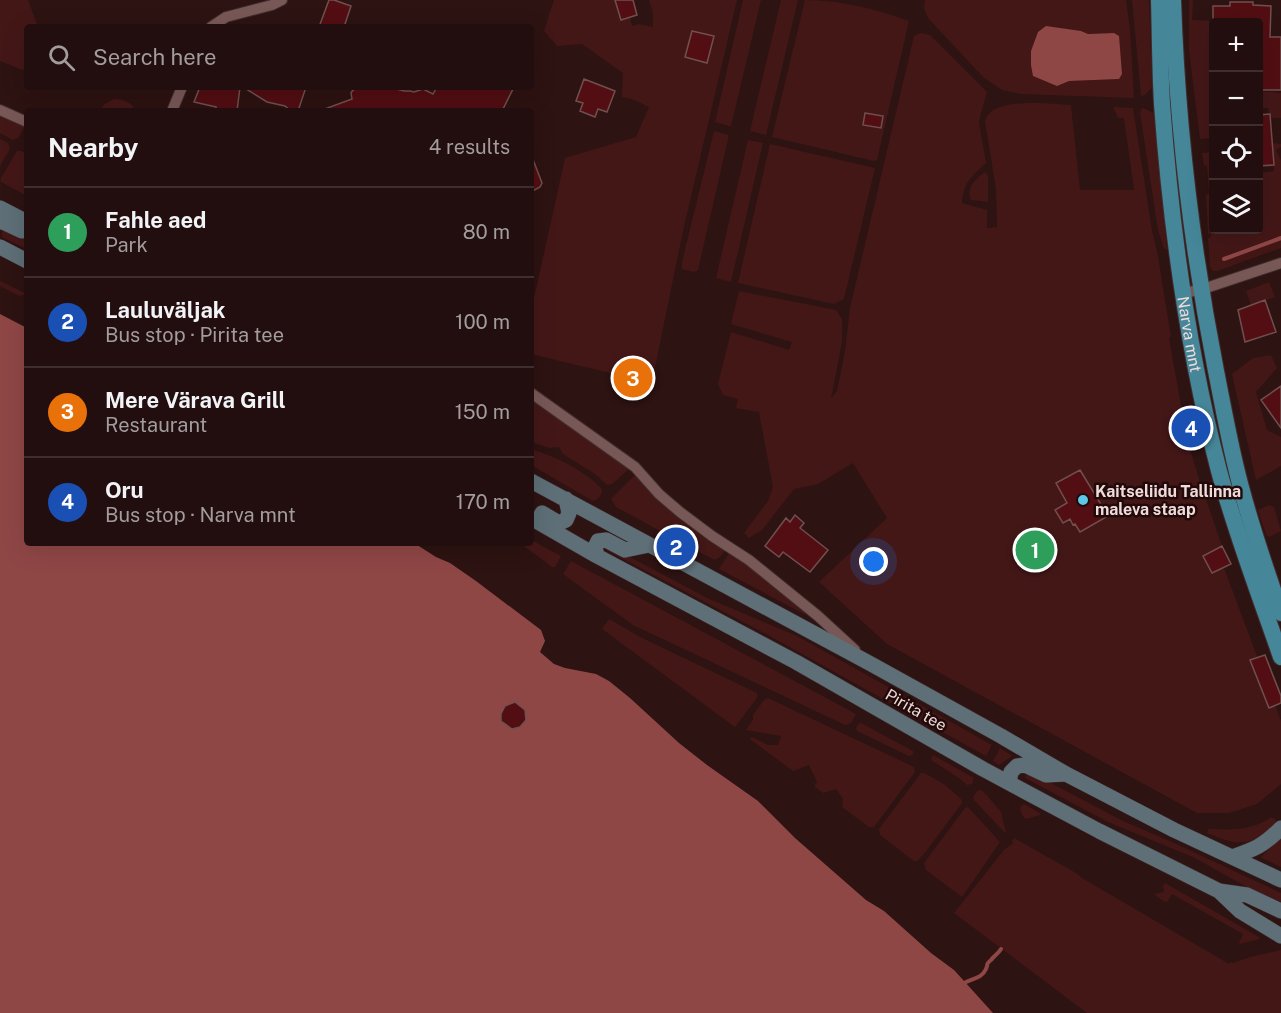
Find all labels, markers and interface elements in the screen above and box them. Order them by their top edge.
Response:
map controls [1209,18,1263,234]
button: + [1209,18,1263,72]
search box [24,24,534,90]
icon: search [45,41,78,74]
text: Search here [93,44,217,70]
button: − [1209,72,1263,126]
button: locate [1209,126,1263,180]
text: Nearby [48,132,138,163]
text: 4 results [429,135,510,159]
button: layers [1209,180,1263,234]
text: Fahle aed [105,207,206,233]
text: 1 [63,220,72,244]
text: 80 m [463,220,510,244]
text: Park [105,233,148,257]
street label: Narva mnt [1174,295,1206,374]
text: Lauluväljak [105,297,226,323]
text: 2 [61,310,74,334]
text: 100 m [455,310,510,334]
text: Bus stop · Pirita tee [105,323,284,347]
pin: 3 [614,356,652,400]
text: Mere Värava Grill [105,387,286,413]
text: 3 [61,400,74,424]
text: 150 m [455,400,510,424]
pin: 4 [1172,406,1210,450]
text: Restaurant [105,413,207,437]
text: Oru [105,477,144,503]
place label: Kaitseliidu Tallinna maleva staap [1095,482,1241,519]
text: 4 [61,490,74,514]
text: 170 m [456,490,510,514]
marker: Kaitseliidu Tallinna maleva staap [1076,493,1090,507]
text: Bus stop · Narva mnt [105,503,296,527]
pin: 2 [656,524,696,570]
pin: 1 [1016,528,1054,572]
your location [859,547,888,576]
street label: Pirita tee [882,685,950,735]

